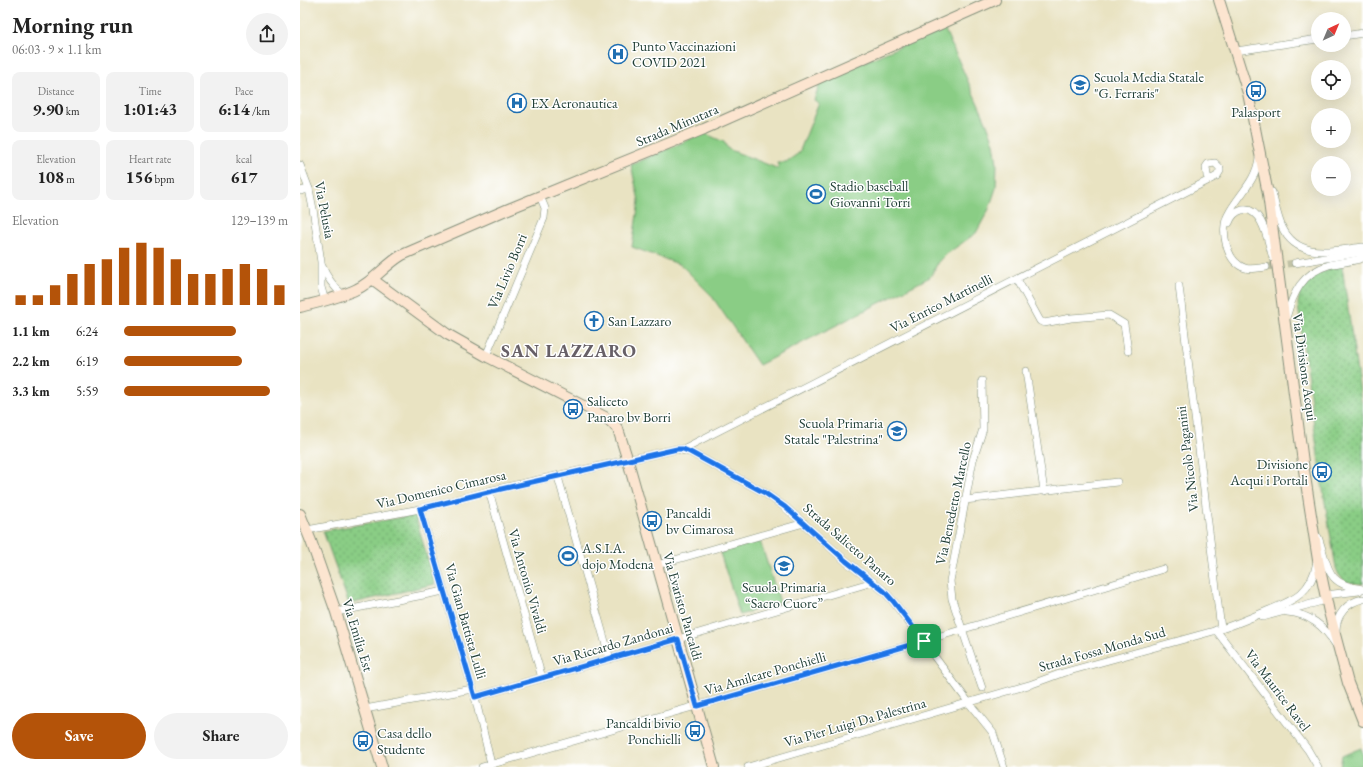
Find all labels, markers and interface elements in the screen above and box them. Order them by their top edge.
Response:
text: Morning run [12,11,133,40]
north arrow [1311,12,1351,52]
map controls [1311,12,1351,196]
button: share [246,13,288,55]
place label: Punto Vaccinazioni COVID 2021 [632,37,736,71]
text: 06:03 · 9 × 1.1 km [12,41,102,58]
hospital icon: Punto Vaccinazioni COVID 2021 [607,43,629,65]
button: locate [1311,60,1351,100]
place label: Scuola Media Statale "G. Ferraris" [1094,68,1204,102]
school or university icon: Scuola Media Statale "G. Ferraris" [1069,74,1091,96]
bus stop icon: Palasport [1245,80,1267,102]
text: Distance [38,84,74,98]
text: Time [139,84,161,98]
text: Pace [235,84,253,98]
hospital icon: EX Aeronautica [506,92,528,114]
place label: EX Aeronautica [531,94,618,112]
text: 9.90 [32,98,64,120]
text: 1:01:43 [123,98,177,120]
text: 6:14 [218,98,250,120]
street label: Strada Minutara [633,99,721,150]
place label: Palasport [1231,103,1281,121]
text: km [64,104,80,118]
text: /km [250,104,270,118]
button: + [1311,108,1351,148]
text: Elevation [36,152,76,166]
text: Heart rate [129,152,171,166]
text: kcal [236,152,252,166]
button: − [1311,156,1351,196]
text: 108 [37,166,64,188]
text: 156 [125,166,152,188]
text: 617 [231,166,257,188]
text: m [64,172,75,186]
text: bpm [152,172,175,186]
place label: Stadio baseball Giovanni Torri [830,177,911,211]
street label: Via Pelusia [311,180,339,240]
sports icon: Stadio baseball Giovanni Torri [805,183,827,205]
text: Elevation [12,212,59,229]
text: 129–139 m [231,212,288,229]
street label: Via Livio Borri [483,230,531,311]
street label: Via Enrico Martinelli [887,269,996,337]
church icon: San Lazzaro [583,310,605,332]
place label: San Lazzaro [608,312,672,330]
street label: Via Divisione Acqui [1289,312,1322,422]
text: 1.1 km [12,323,50,340]
text: 6:24 [76,323,98,340]
district label: SAN LAZZARO [501,339,637,362]
text: 2.2 km [12,353,50,370]
text: 6:19 [76,353,98,370]
text: 3.3 km [12,383,50,400]
text: 5:59 [76,383,98,400]
place label: Saliceto Panaro bv Borri [587,392,671,426]
bus stop icon: Saliceto Panaro bv Borri [562,398,584,420]
street label: Via Nicolò Paganini [1172,404,1202,513]
place label: Scuola Primaria Statale "Palestrina" [784,414,883,448]
school or university icon: Scuola Primaria Statale "Palestrina" [886,420,908,442]
street label: Via Benedetto Marcello [931,440,975,566]
place label: Divisione Acqui i Portali [1229,455,1309,489]
bus stop icon: Divisione Acqui i Portali [1311,461,1333,483]
street label: Via Domenico Cimarosa [375,465,508,513]
street label: Strada Saliceto Panaro [800,499,900,589]
place label: Pancaldi bv Cimarosa [666,504,734,538]
bus stop icon: Pancaldi bv Cimarosa [641,510,663,532]
street label: Via Antonio Vivaldi [504,527,552,636]
place label: A.S.I.A. dojo Modena [581,539,654,573]
sports icon: A.S.I.A. dojo Modena [557,545,579,567]
street label: Via Evaristo Pancaldi [659,550,707,663]
school or university icon: Scuola Primaria “Sacro Cuore” [773,555,795,577]
street label: Via Gian Battista Lulli [441,561,491,681]
place label: Scuola Primaria “Sacro Cuore” [742,578,826,612]
street label: Via Emilia Est [338,596,378,674]
street label: Via Riccardo Zandonai [551,618,676,670]
street label: Strada Fossa Monda Sud [1037,622,1168,676]
pin [907,624,941,658]
icon: arrive [913,630,935,652]
street label: Via Maurice Ravel [1241,645,1315,735]
street label: Via Amilcare Ponchielli [702,647,828,699]
street label: Via Pier Luigi Da Palestrina [782,693,928,751]
button: Save [12,713,146,759]
button: Share [154,713,288,759]
place label: Pancaldi bivio Ponchielli [606,714,682,748]
bus stop icon: Pancaldi bivio Ponchielli [684,720,706,742]
place label: Casa dello Studente [377,724,432,758]
bus stop icon: Casa dello Studente [352,730,374,752]

